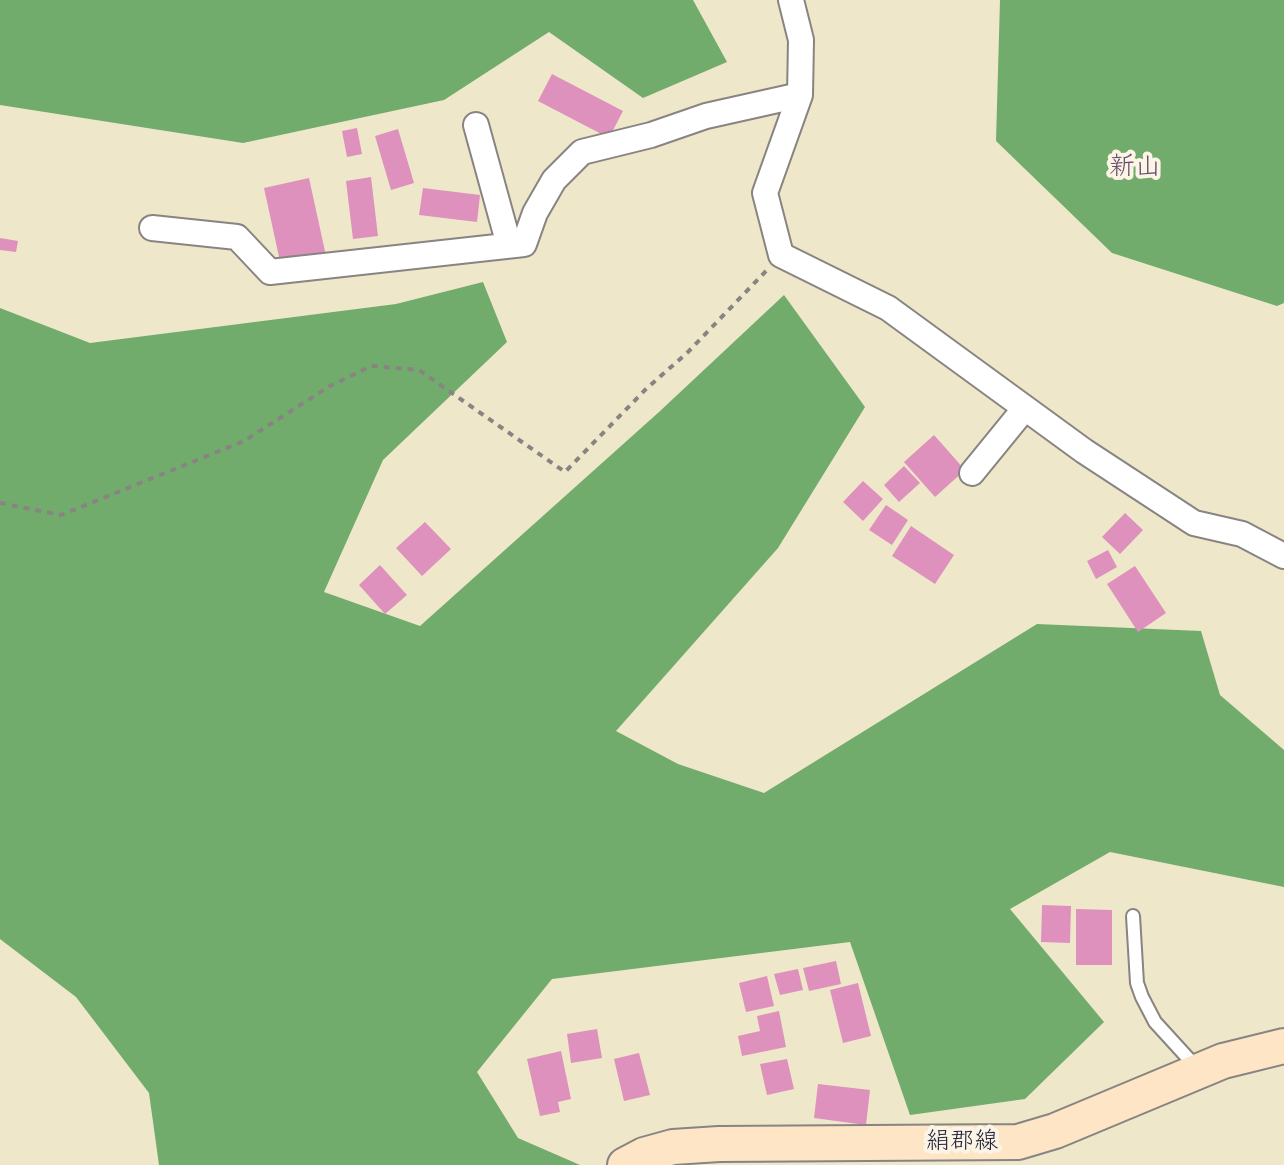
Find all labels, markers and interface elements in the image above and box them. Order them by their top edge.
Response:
district label: 新山 [1109,151,1161,183]
street label: 絹郡線 [926,1128,998,1156]

